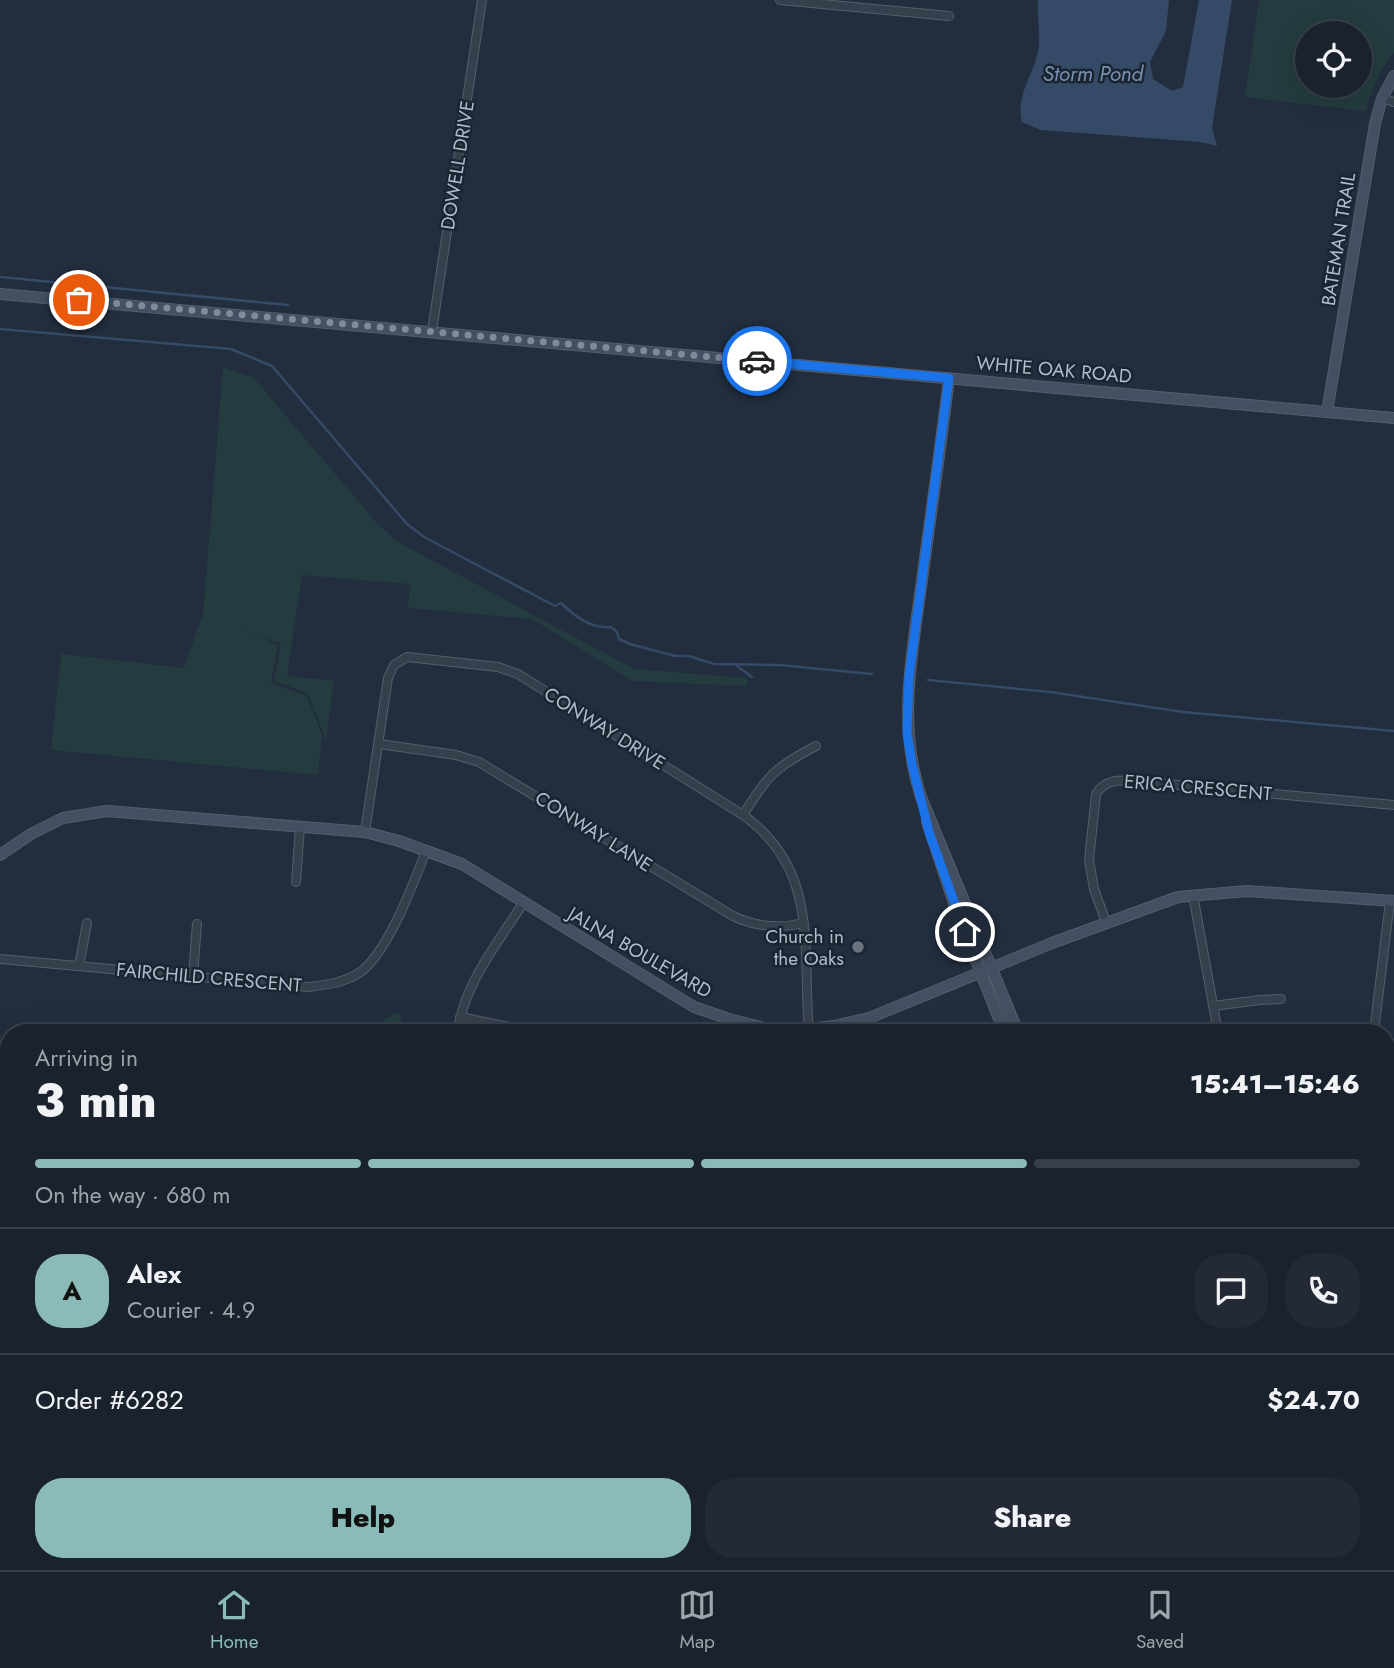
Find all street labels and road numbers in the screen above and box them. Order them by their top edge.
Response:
street label: DOWELL DRIVE [434,98,481,232]
street label: BATEMAN TRAIL [1315,170,1362,308]
street label: WHITE OAK ROAD [975,349,1133,390]
street label: CONWAY DRIVE [539,680,671,777]
street label: ERICA CRESCENT [1123,768,1273,807]
street label: CONWAY LANE [530,784,658,878]
street label: JALNA BOULEVARD [560,899,717,1005]
street label: FAIRCHILD CRESCENT [115,956,303,999]

